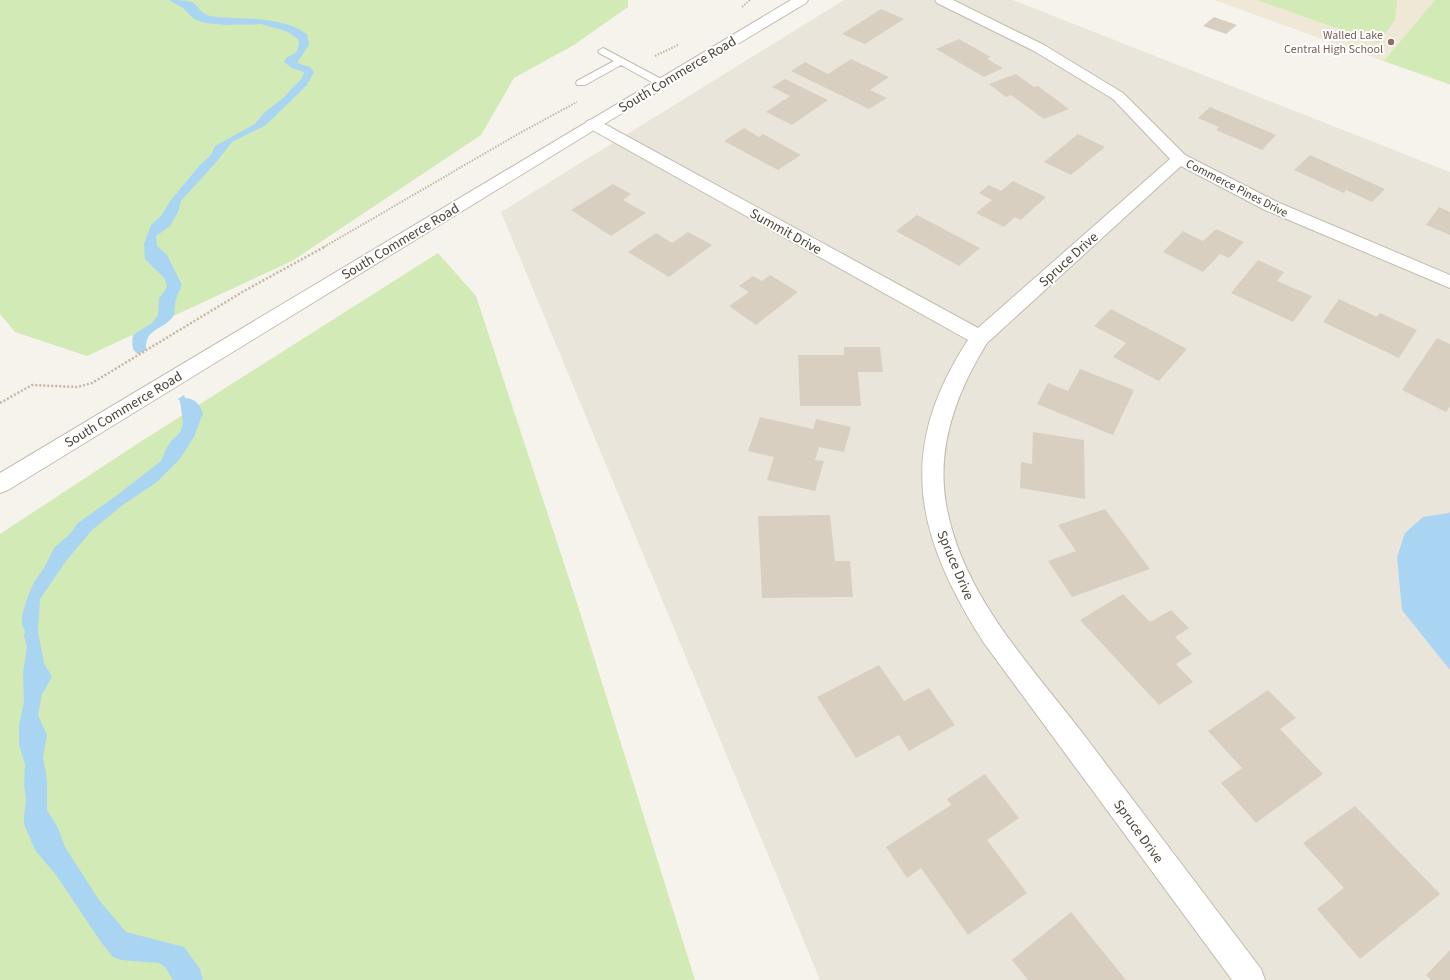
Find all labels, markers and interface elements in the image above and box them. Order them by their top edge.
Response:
place label: Walled Lake Central High School [1284,27,1383,58]
street label: South Commerce Road [615,32,740,118]
marker: Walled Lake Central High School [1386,37,1396,47]
street label: Commerce Pines Drive [1183,155,1291,222]
street label: South Commerce Road [338,199,463,285]
street label: Summit Drive [746,204,825,260]
street label: Spruce Drive [1035,228,1103,292]
street label: South Commerce Road [61,367,186,453]
street label: Spruce Drive [931,527,979,603]
street label: Spruce Drive [1108,796,1168,867]

